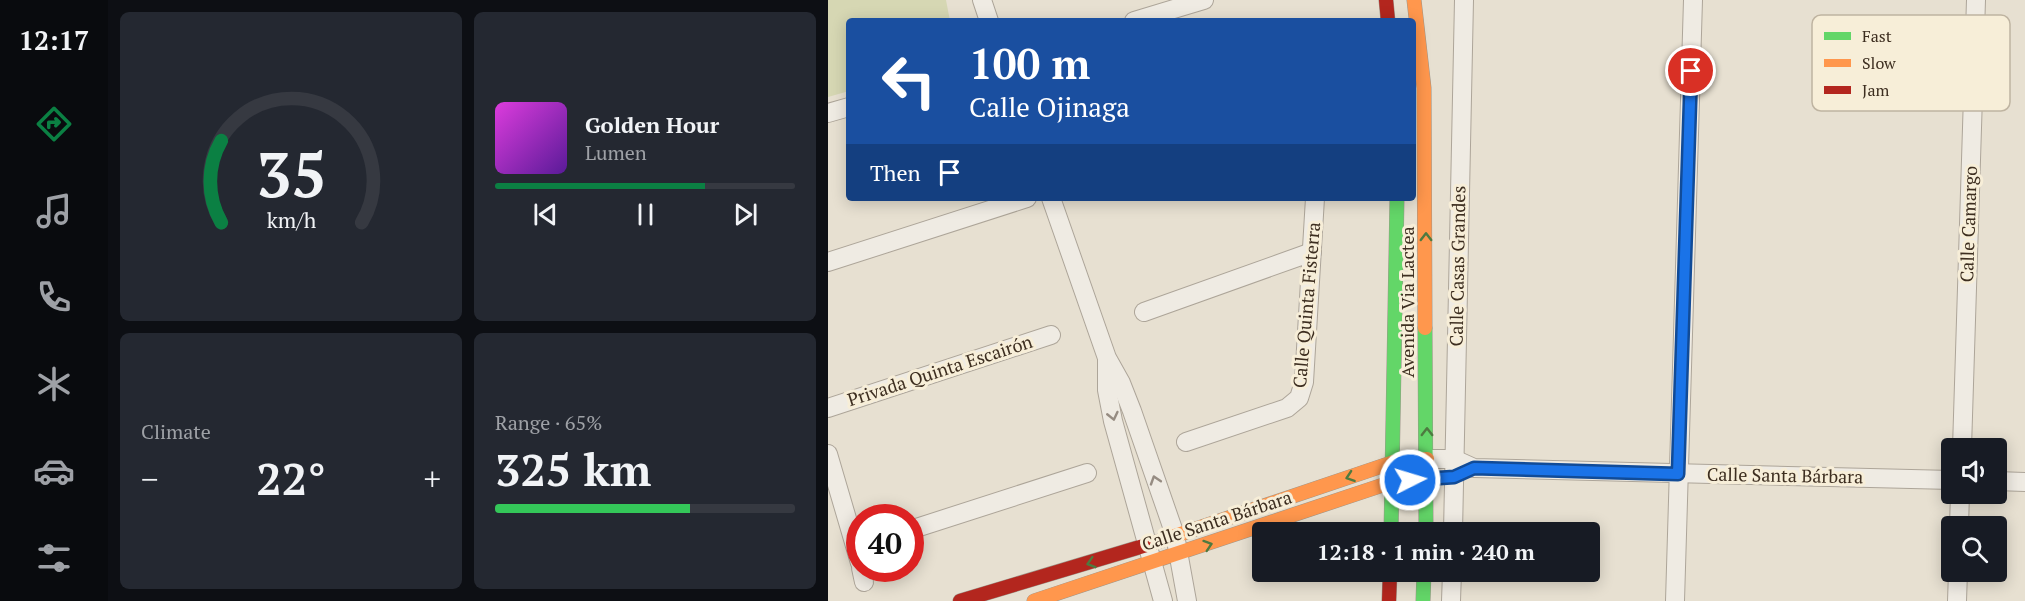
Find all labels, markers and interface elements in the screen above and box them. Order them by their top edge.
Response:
legend [1812,15,2010,111]
text: 12:17 [19,22,89,58]
text: Fast [1862,25,1892,47]
text: 100 m [969,35,1090,91]
icon: left [870,42,948,120]
pin [1665,45,1716,96]
text: Slow [1862,52,1896,74]
icon: arrive [1674,54,1707,87]
text: Jam [1862,79,1890,101]
text: Calle Ojinaga [969,89,1130,125]
icon: directions [33,103,75,145]
text: Golden Hour [585,110,719,139]
text: 35 [256,133,326,216]
text: Lumen [585,139,647,166]
icon: arrive [933,156,966,189]
text: Then [870,158,921,187]
street label: Calle Camargo [1954,165,1982,283]
street label: Calle Casas Grandes [1444,185,1470,346]
icon: music [33,190,75,232]
icon: previous [529,198,562,231]
icon: pause [629,198,662,231]
icon: next [729,198,762,231]
text: km/h [266,207,316,235]
street label: Calle Quinta Fisterra [1287,221,1325,389]
street label: Avenida Via Lactea [1395,226,1419,378]
one-way arrow [1420,233,1432,242]
icon: phone [33,276,75,318]
street label: Privada Quinta Escairón [844,329,1036,411]
icon: climate [33,363,75,405]
text: Range · 65% [495,409,602,436]
one-way arrow [1105,411,1118,421]
text: Climate [141,418,211,445]
one-way arrow [1421,428,1433,437]
map controls [1941,438,2007,582]
button: sound [1941,438,2007,504]
text: 325 km [495,439,651,499]
text: 22° [256,448,326,508]
position arrow [1378,448,1442,512]
icon: car [33,450,75,492]
text: − [141,457,159,500]
text: + [423,457,441,500]
street label: Calle Santa Bárbara [1707,462,1863,488]
one-way arrow [1345,469,1356,482]
one-way arrow [1149,475,1162,486]
street label: Calle Santa Bárbara [1139,484,1295,556]
speed limit sign: 40 [846,504,924,582]
button: search [1941,516,2007,582]
icon: filters [33,537,75,579]
text: 12:18 · 1 min · 240 m [1317,537,1535,566]
one-way arrow [1202,540,1213,552]
one-way arrow [1086,555,1097,568]

